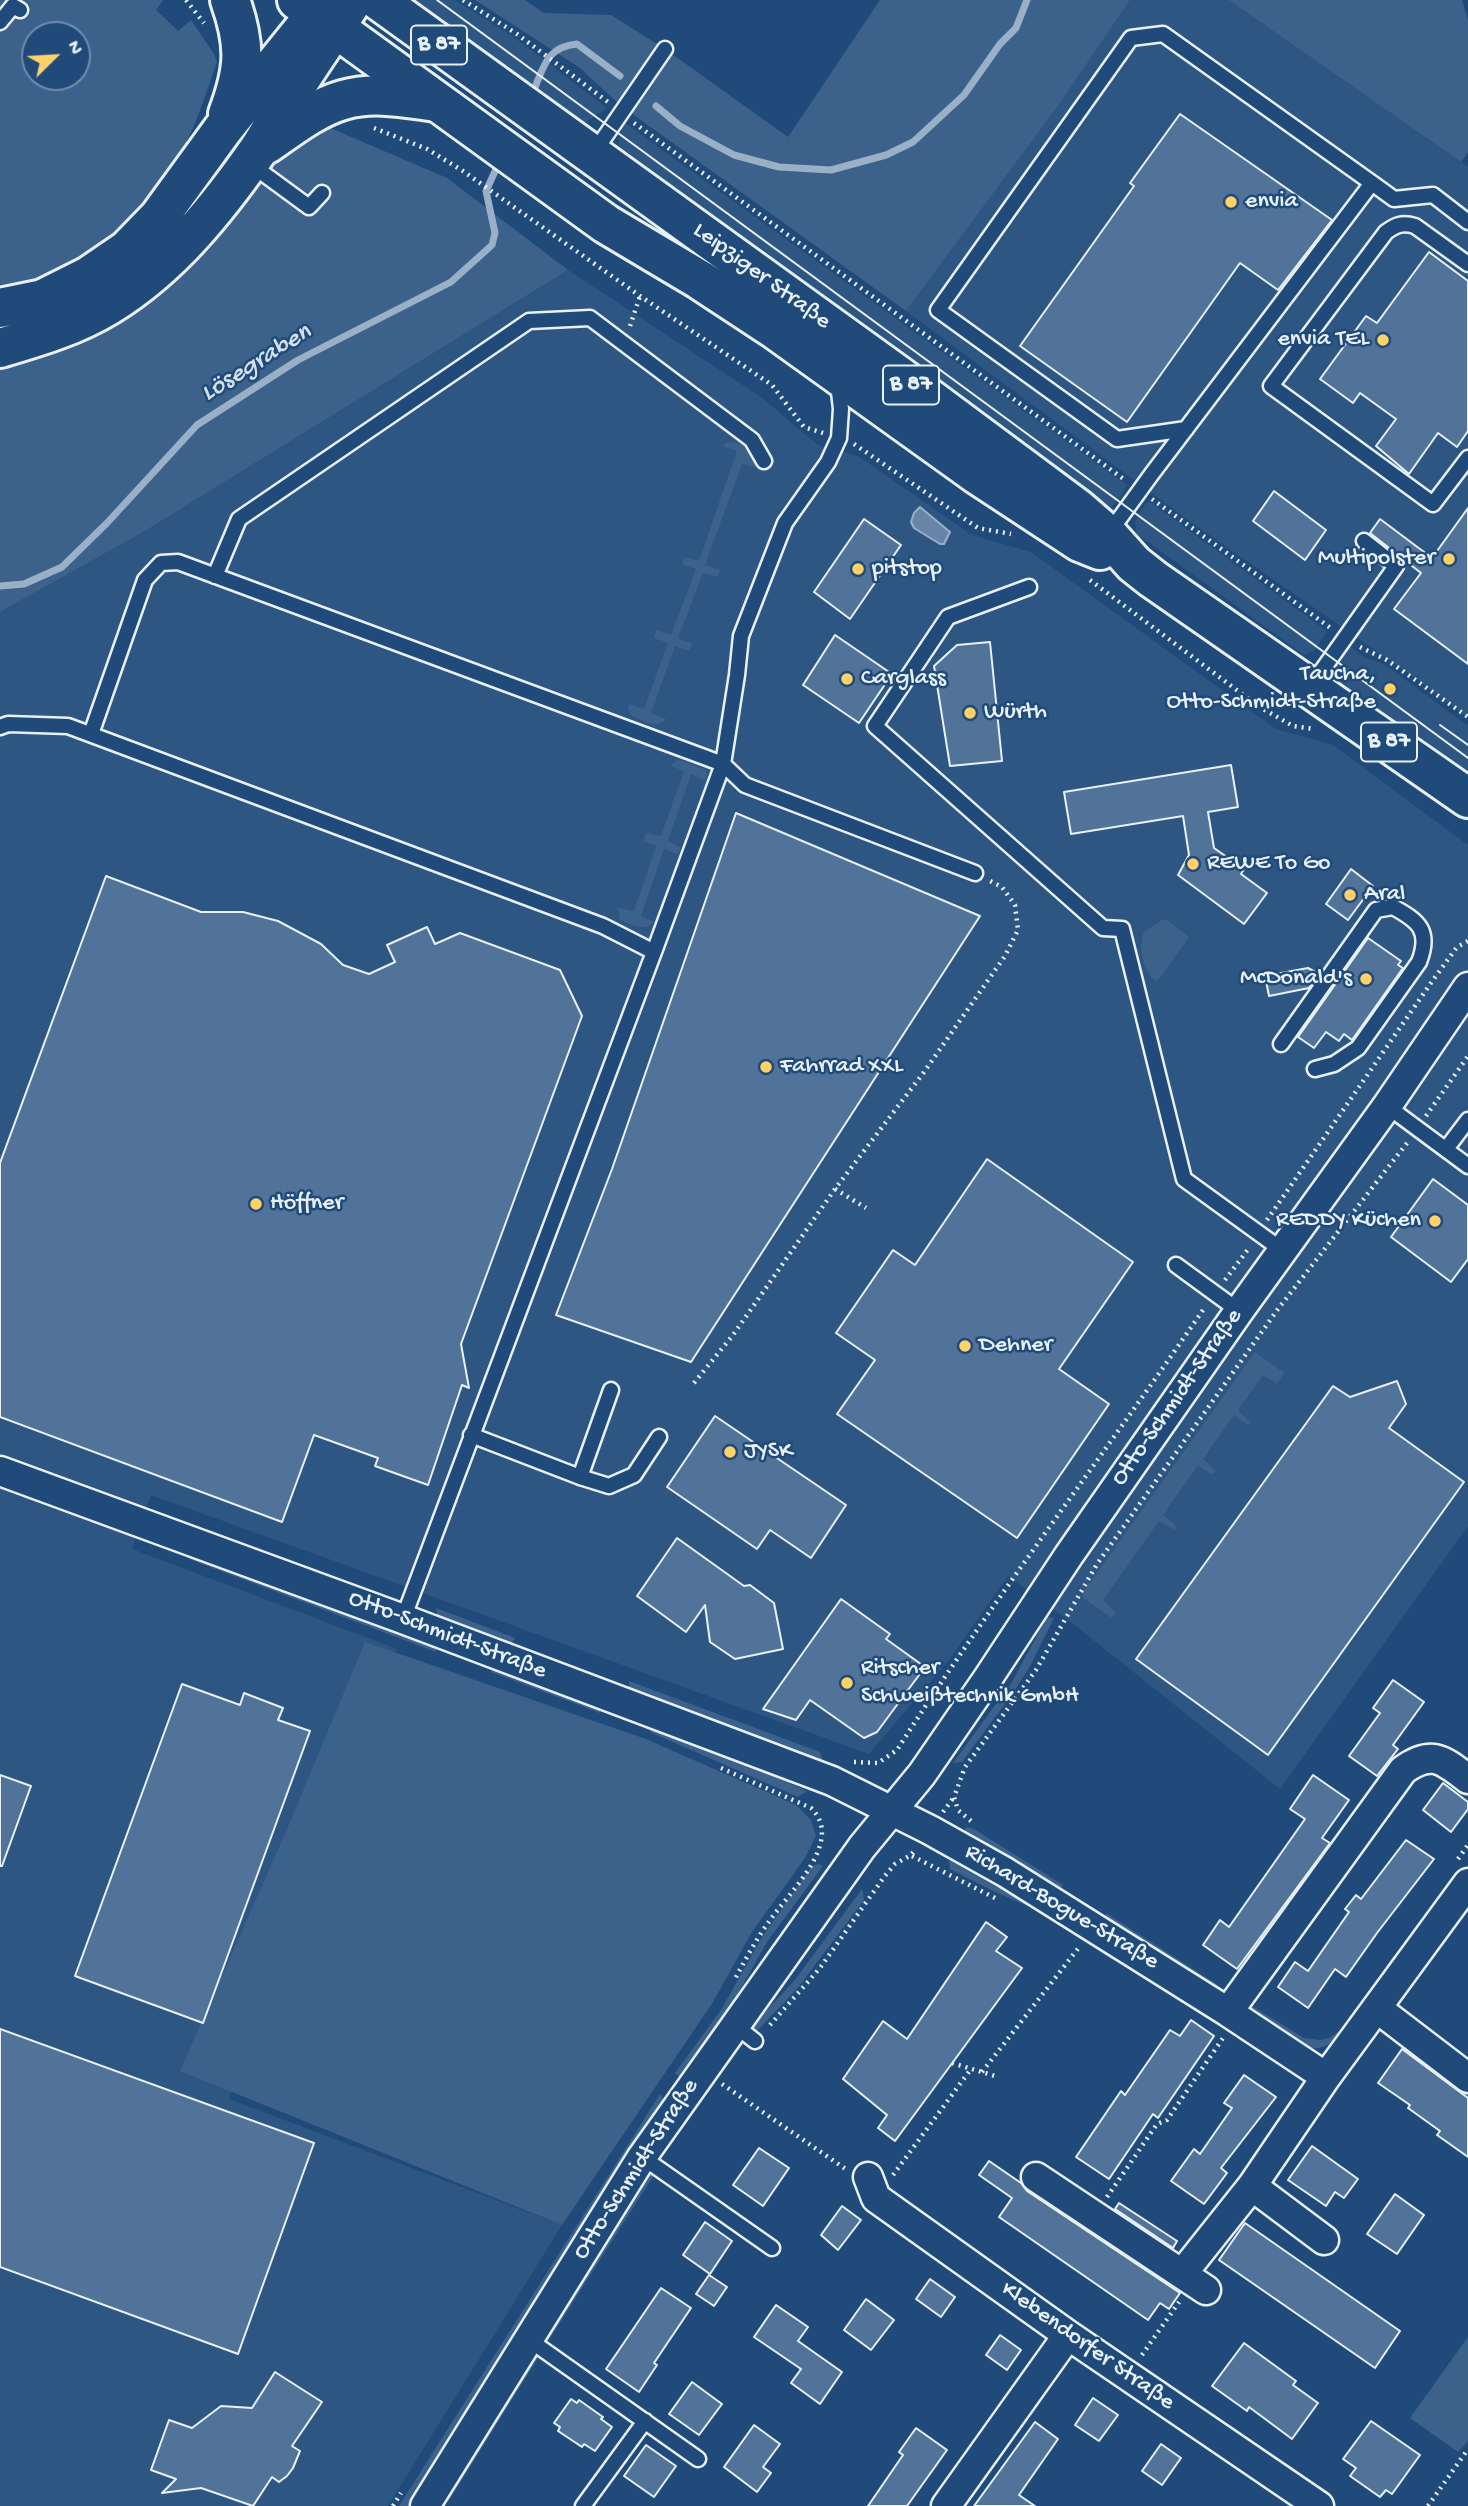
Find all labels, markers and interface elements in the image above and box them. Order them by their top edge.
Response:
north arrow [21,21,91,91]
road number: B 87 [411,26,467,64]
text: N [61,38,87,58]
place label: envia [1245,188,1298,216]
marker: envia [1223,194,1239,210]
street label: Leipziger Straße [686,217,836,337]
water label: Lösegraben [196,318,318,410]
place label: envia TEL [1277,326,1369,354]
marker: envia TEL [1375,332,1391,348]
road number: B 87 [883,366,939,404]
place label: Multipolster [1318,545,1435,573]
marker: Multipolster [1441,551,1457,567]
place label: pitstop [872,555,942,583]
marker: pitstop [850,561,866,577]
place label: Taucha, Otto-Schmidt-Straße [1166,661,1376,717]
place label: Carglass [861,665,946,693]
marker: Carglass [839,671,855,687]
marker: Taucha, Otto-Schmidt-Straße [1382,681,1398,697]
place label: Würth [984,699,1047,727]
marker: Würth [962,705,978,721]
road number: B 87 [1361,722,1417,762]
place label: REWE To Go [1207,850,1331,878]
marker: REWE To Go [1185,856,1201,872]
place label: Aral [1364,881,1405,909]
marker: Aral [1342,887,1358,903]
place label: McDonald's [1240,965,1352,993]
marker: McDonald's [1358,971,1374,987]
place label: Fahrrad XXL [780,1053,903,1081]
marker: Fahrrad XXL [758,1059,774,1075]
place label: Höffner [270,1190,343,1218]
marker: Höffner [248,1196,264,1212]
place label: REDDY Küchen [1276,1207,1421,1235]
marker: REDDY Küchen [1427,1213,1443,1229]
street label: Otto-Schmidt-Straße [1106,1304,1250,1492]
place label: Dehner [979,1332,1052,1360]
marker: Dehner [957,1338,973,1354]
place label: JYSK [744,1438,792,1466]
marker: JYSK [722,1444,738,1460]
street label: Otto-Schmidt-Straße [344,1585,550,1687]
place label: Ritscher Schweißtechnik GmbH [861,1655,1079,1711]
marker: Ritscher Schweißtechnik GmbH [839,1675,855,1691]
street label: Richard-Bogue-Straße [959,1839,1163,1977]
street label: Otto-Schmidt-Straße [568,2074,706,2266]
street label: Klebendorfer Straße [994,2276,1180,2418]

